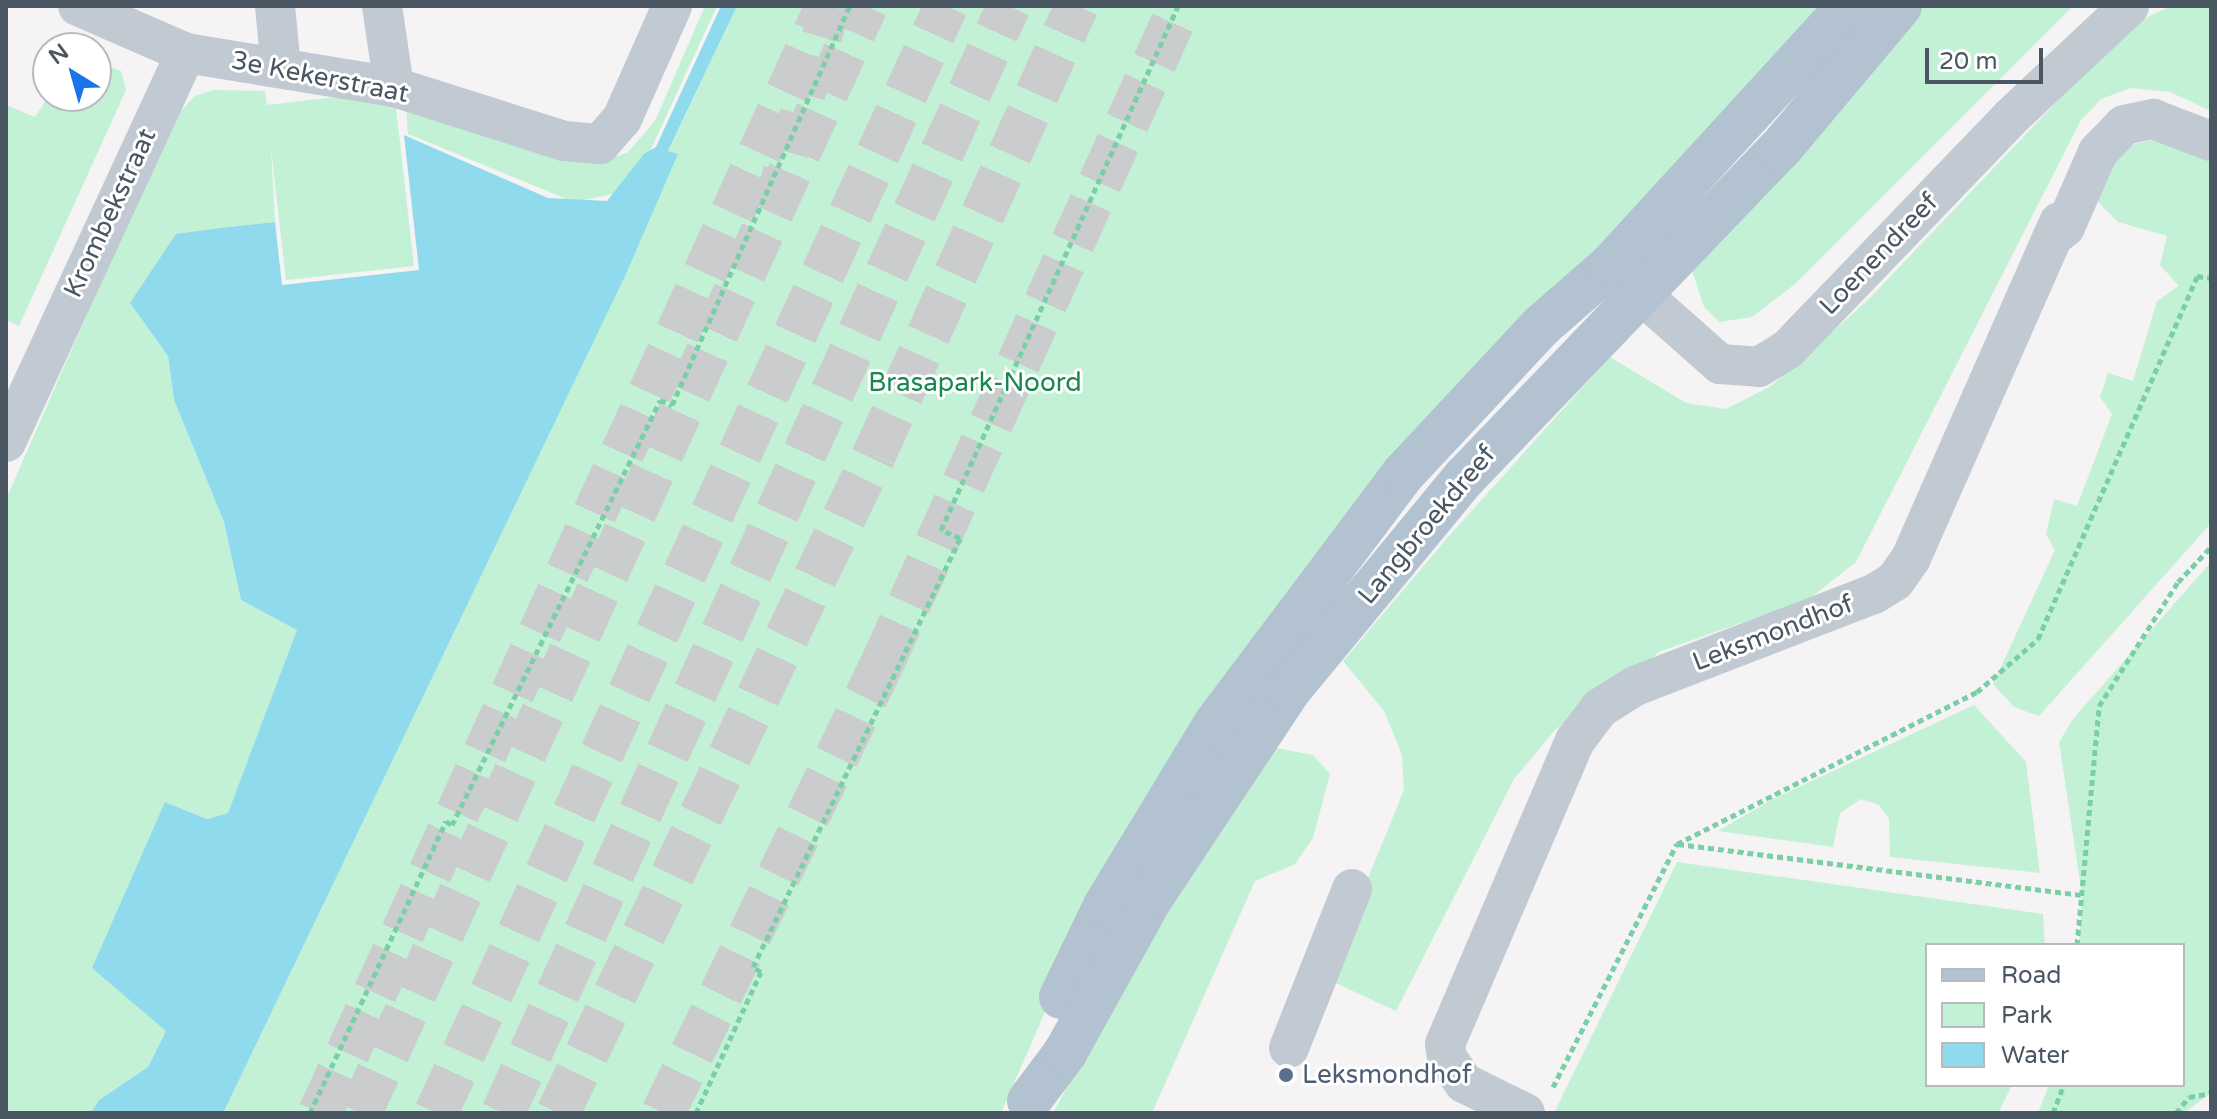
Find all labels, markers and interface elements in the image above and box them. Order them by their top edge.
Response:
north arrow [32,32,112,112]
scale bar [1929,32,2047,82]
text: N [44,39,74,70]
street label: 3e Kekerstraat [229,45,411,109]
text: 20 m [1939,47,1997,76]
street label: Krombekstraat [57,124,163,302]
street label: Loenendreef [1813,187,1945,321]
park label: Brasapark-Noord [868,367,1082,399]
street label: Langbroekdreef [1352,439,1502,611]
street label: Leksmondhof [1688,588,1858,678]
legend [1925,943,2185,1087]
text: Road [2001,961,2061,990]
text: Park [2001,1001,2052,1030]
text: Water [2001,1041,2069,1070]
place label: Leksmondhof [1302,1059,1472,1091]
marker: Leksmondhof [1277,1066,1295,1084]

